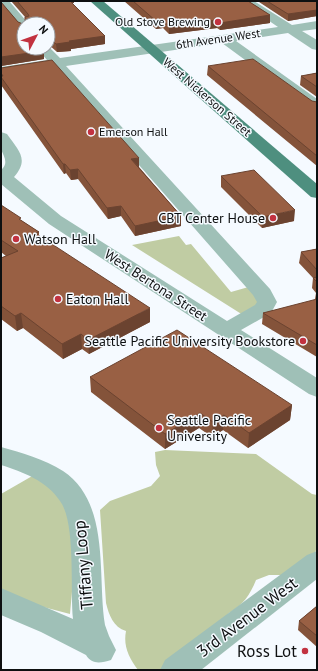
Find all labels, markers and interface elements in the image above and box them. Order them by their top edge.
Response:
place label: Old Stove Brewing [115,14,210,29]
north arrow [16,16,56,56]
marker: Old Stove Brewing [213,17,223,27]
text: N [36,22,51,37]
street label: 6th Avenue West [175,25,261,52]
street label: West Nickerson Street [160,54,255,139]
place label: Emerson Hall [99,124,168,139]
marker: Emerson Hall [86,127,96,137]
place label: CBT Center House [158,209,265,227]
marker: CBT Center House [268,213,278,223]
place label: Watson Hall [24,230,96,248]
marker: Watson Hall [11,234,21,244]
street label: West Bertona Street [101,245,211,325]
place label: Eaton Hall [66,290,128,308]
marker: Eaton Hall [53,294,63,304]
place label: Seattle Pacific University Bookstore [85,332,295,350]
marker: Seattle Pacific University Bookstore [298,336,308,346]
place label: Seattle Pacific University [167,411,251,445]
marker: Seattle Pacific University [154,423,164,433]
street label: Tiffany Loop [68,519,98,611]
street label: 3rd Avenue West [192,572,302,662]
place label: Ross Lot [237,640,297,662]
marker: Ross Lot [300,646,310,656]

